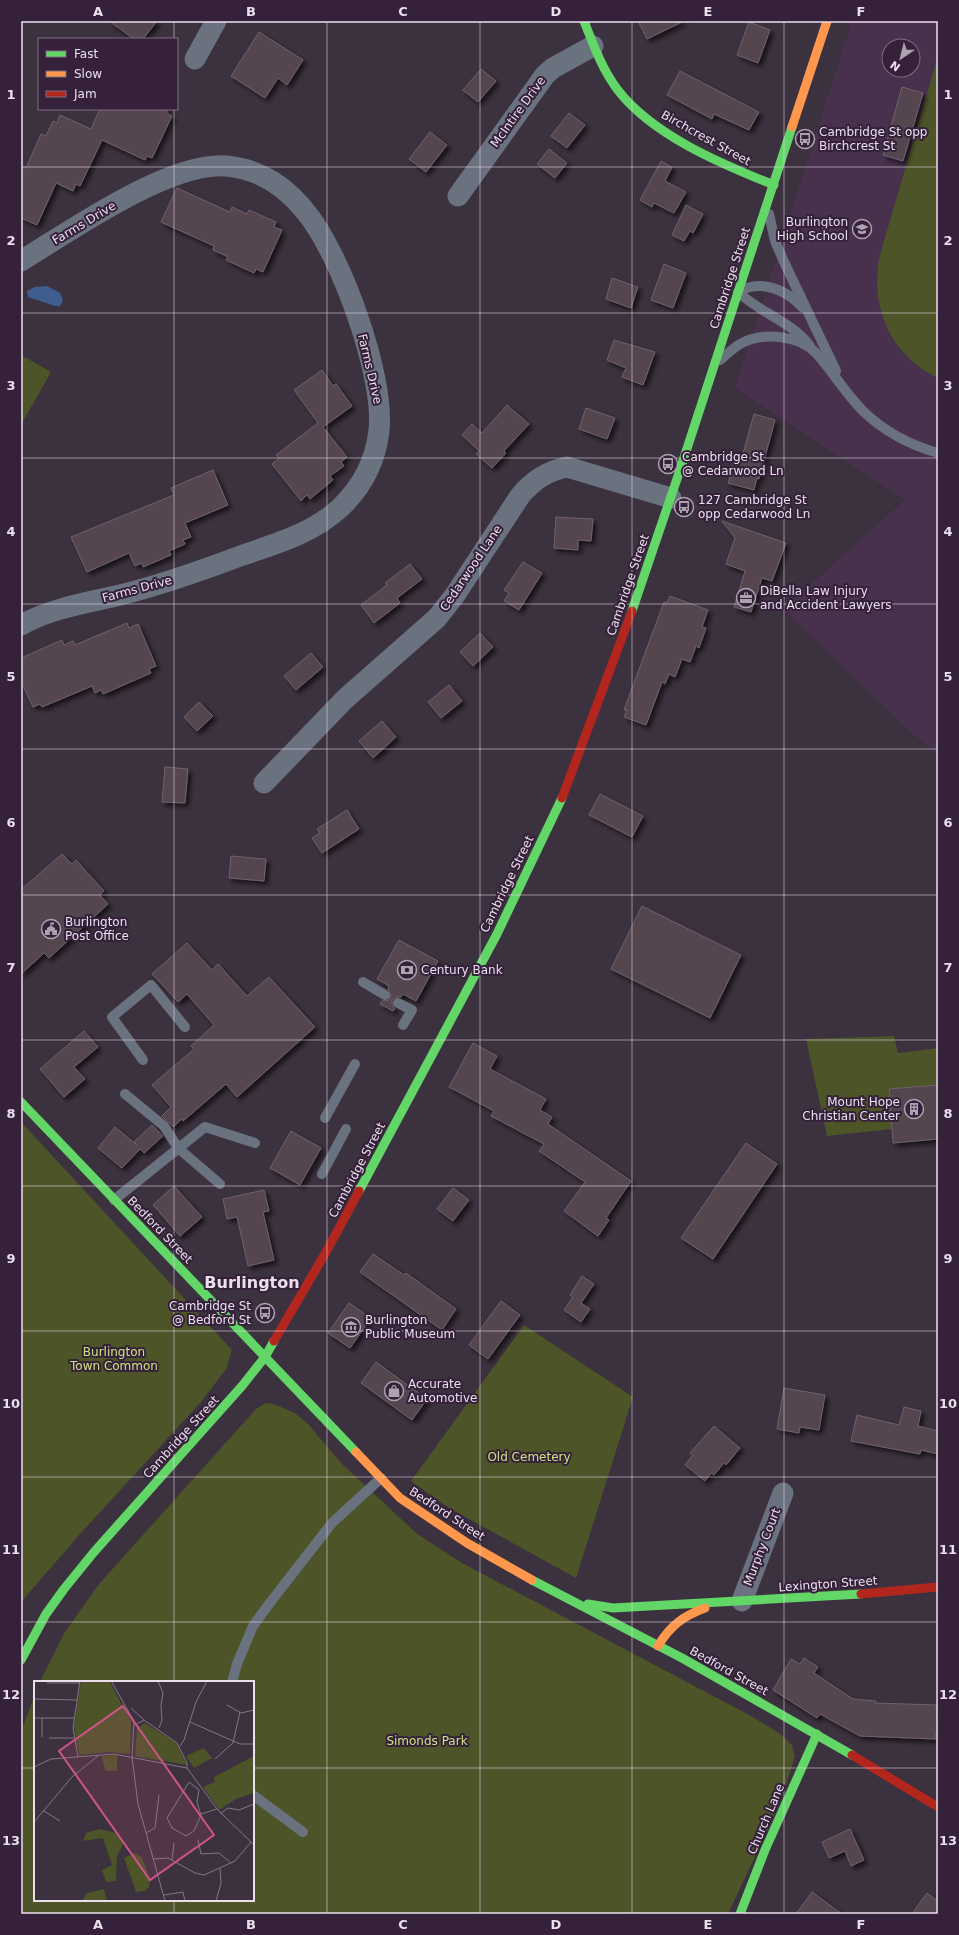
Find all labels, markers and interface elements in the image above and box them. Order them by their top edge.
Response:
text: A [93,4,103,19]
text: B [246,4,256,19]
text: C [398,4,408,19]
text: D [551,4,562,19]
text: E [704,4,712,19]
text: F [857,4,865,19]
legend [38,38,178,110]
north arrow [881,38,921,78]
text: Fast [74,47,98,61]
text: N [888,58,903,74]
text: Slow [74,67,102,81]
street label: McIntire Drive [488,74,548,150]
text: 1 [6,87,16,102]
text: Jam [73,87,97,101]
text: 1 [943,87,953,102]
street label: Birchcrest Street [659,108,754,169]
place label: Cambridge St opp Birchcrest St [819,125,927,153]
bus stop icon: Cambridge St opp Birchcrest St [794,128,816,150]
street label: Farms Drive [50,199,118,247]
place label: Burlington High School [777,215,848,243]
school or university icon: Burlington High School [851,218,873,240]
street label: Cambridge Street [707,225,753,331]
text: 2 [6,233,16,248]
text: 2 [943,233,953,248]
street label: Farms Drive [355,333,385,405]
text: 3 [6,378,16,393]
text: 3 [943,378,953,393]
place label: Cambridge St @ Cedarwood Ln [682,450,784,478]
bus stop icon: Cambridge St @ Cedarwood Ln [657,453,679,475]
place label: 127 Cambridge St opp Cedarwood Ln [698,493,810,521]
bus stop icon: 127 Cambridge St opp Cedarwood Ln [673,496,695,518]
street label: Cedarwood Lane [437,522,505,614]
text: 4 [6,524,16,539]
text: 4 [943,524,953,539]
street label: Cambridge Street [604,532,652,637]
street label: Farms Drive [101,573,173,605]
place label: DiBella Law Injury and Accident Lawyers [760,584,892,612]
office icon: DiBella Law Injury and Accident Lawyers [735,587,757,609]
text: 5 [6,669,16,684]
text: 5 [943,669,953,684]
text: 6 [6,815,16,830]
text: 6 [943,815,953,830]
street label: Cambridge Street [477,833,537,935]
place label: Burlington Post Office [65,915,129,943]
public building icon: Burlington Post Office [40,918,62,940]
bank icon: Century Bank [396,959,418,981]
text: 7 [6,960,16,975]
text: 7 [943,960,953,975]
place label: Century Bank [421,963,503,977]
place label: Mount Hope Christian Center [802,1095,900,1123]
building icon: Mount Hope Christian Center [903,1098,925,1120]
text: 8 [6,1106,16,1121]
text: 8 [943,1106,953,1121]
street label: Cambridge Street [326,1120,388,1220]
street label: Bedford Street [125,1194,196,1267]
text: 9 [6,1251,16,1266]
text: 9 [943,1251,953,1266]
district label: Burlington [204,1273,300,1292]
place label: Cambridge St @ Bedford St [169,1299,251,1327]
bus stop icon: Cambridge St @ Bedford St [254,1302,276,1324]
place label: Burlington Public Museum [365,1313,455,1341]
museum icon: Burlington Public Museum [340,1316,362,1338]
park label: Burlington Town Common [69,1345,158,1373]
place label: Accurate Automotive [408,1377,477,1405]
shop icon: Accurate Automotive [383,1380,405,1402]
street label: Cambridge Street [140,1393,222,1481]
text: 10 [2,1396,20,1411]
text: 10 [939,1396,957,1411]
park label: Old Cemetery [487,1450,571,1464]
street label: Bedford Street [407,1484,488,1544]
street label: Murphy Court [741,1506,783,1588]
text: 11 [2,1542,20,1557]
text: 11 [939,1542,957,1557]
street label: Lexington Street [778,1574,878,1594]
street label: Bedford Street [687,1644,771,1698]
inset map [34,1681,254,1901]
text: 12 [2,1687,20,1702]
text: 12 [939,1687,957,1702]
park label: Simonds Park [386,1734,468,1748]
street label: Church Lane [745,1782,787,1856]
text: 13 [2,1833,20,1848]
text: 13 [939,1833,957,1848]
text: A [93,1917,103,1932]
text: B [246,1917,256,1932]
text: C [398,1917,408,1932]
text: D [551,1917,562,1932]
text: E [704,1917,712,1932]
text: F [857,1917,865,1932]

